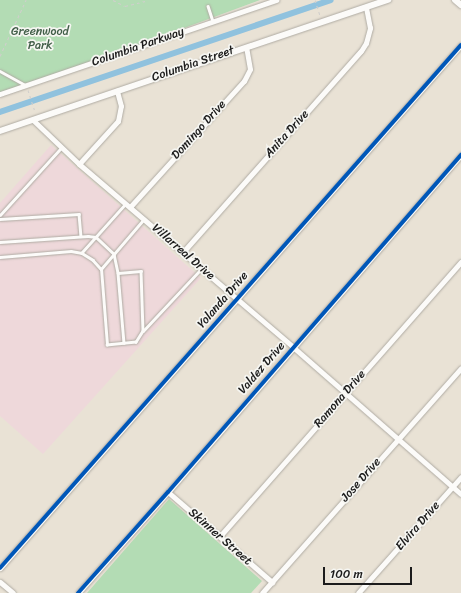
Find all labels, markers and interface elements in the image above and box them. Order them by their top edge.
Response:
street label: Columbia Parkway [90,24,186,70]
park label: Greenwood Park [11,25,69,53]
street label: Columbia Street [150,43,236,85]
street label: Domingo Drive [169,97,229,163]
street label: Anita Drive [262,107,312,161]
street label: Villarreal Drive [149,221,217,283]
street label: Yolanda Drive [195,269,251,331]
street label: Valdez Drive [236,339,288,397]
street label: Ramona Drive [311,367,369,431]
street label: Jose Drive [338,455,384,505]
street label: Elvira Drive [393,499,443,553]
street label: Skinner Street [185,506,255,568]
scale bar [325,559,414,585]
text: 100 m [330,563,363,585]

